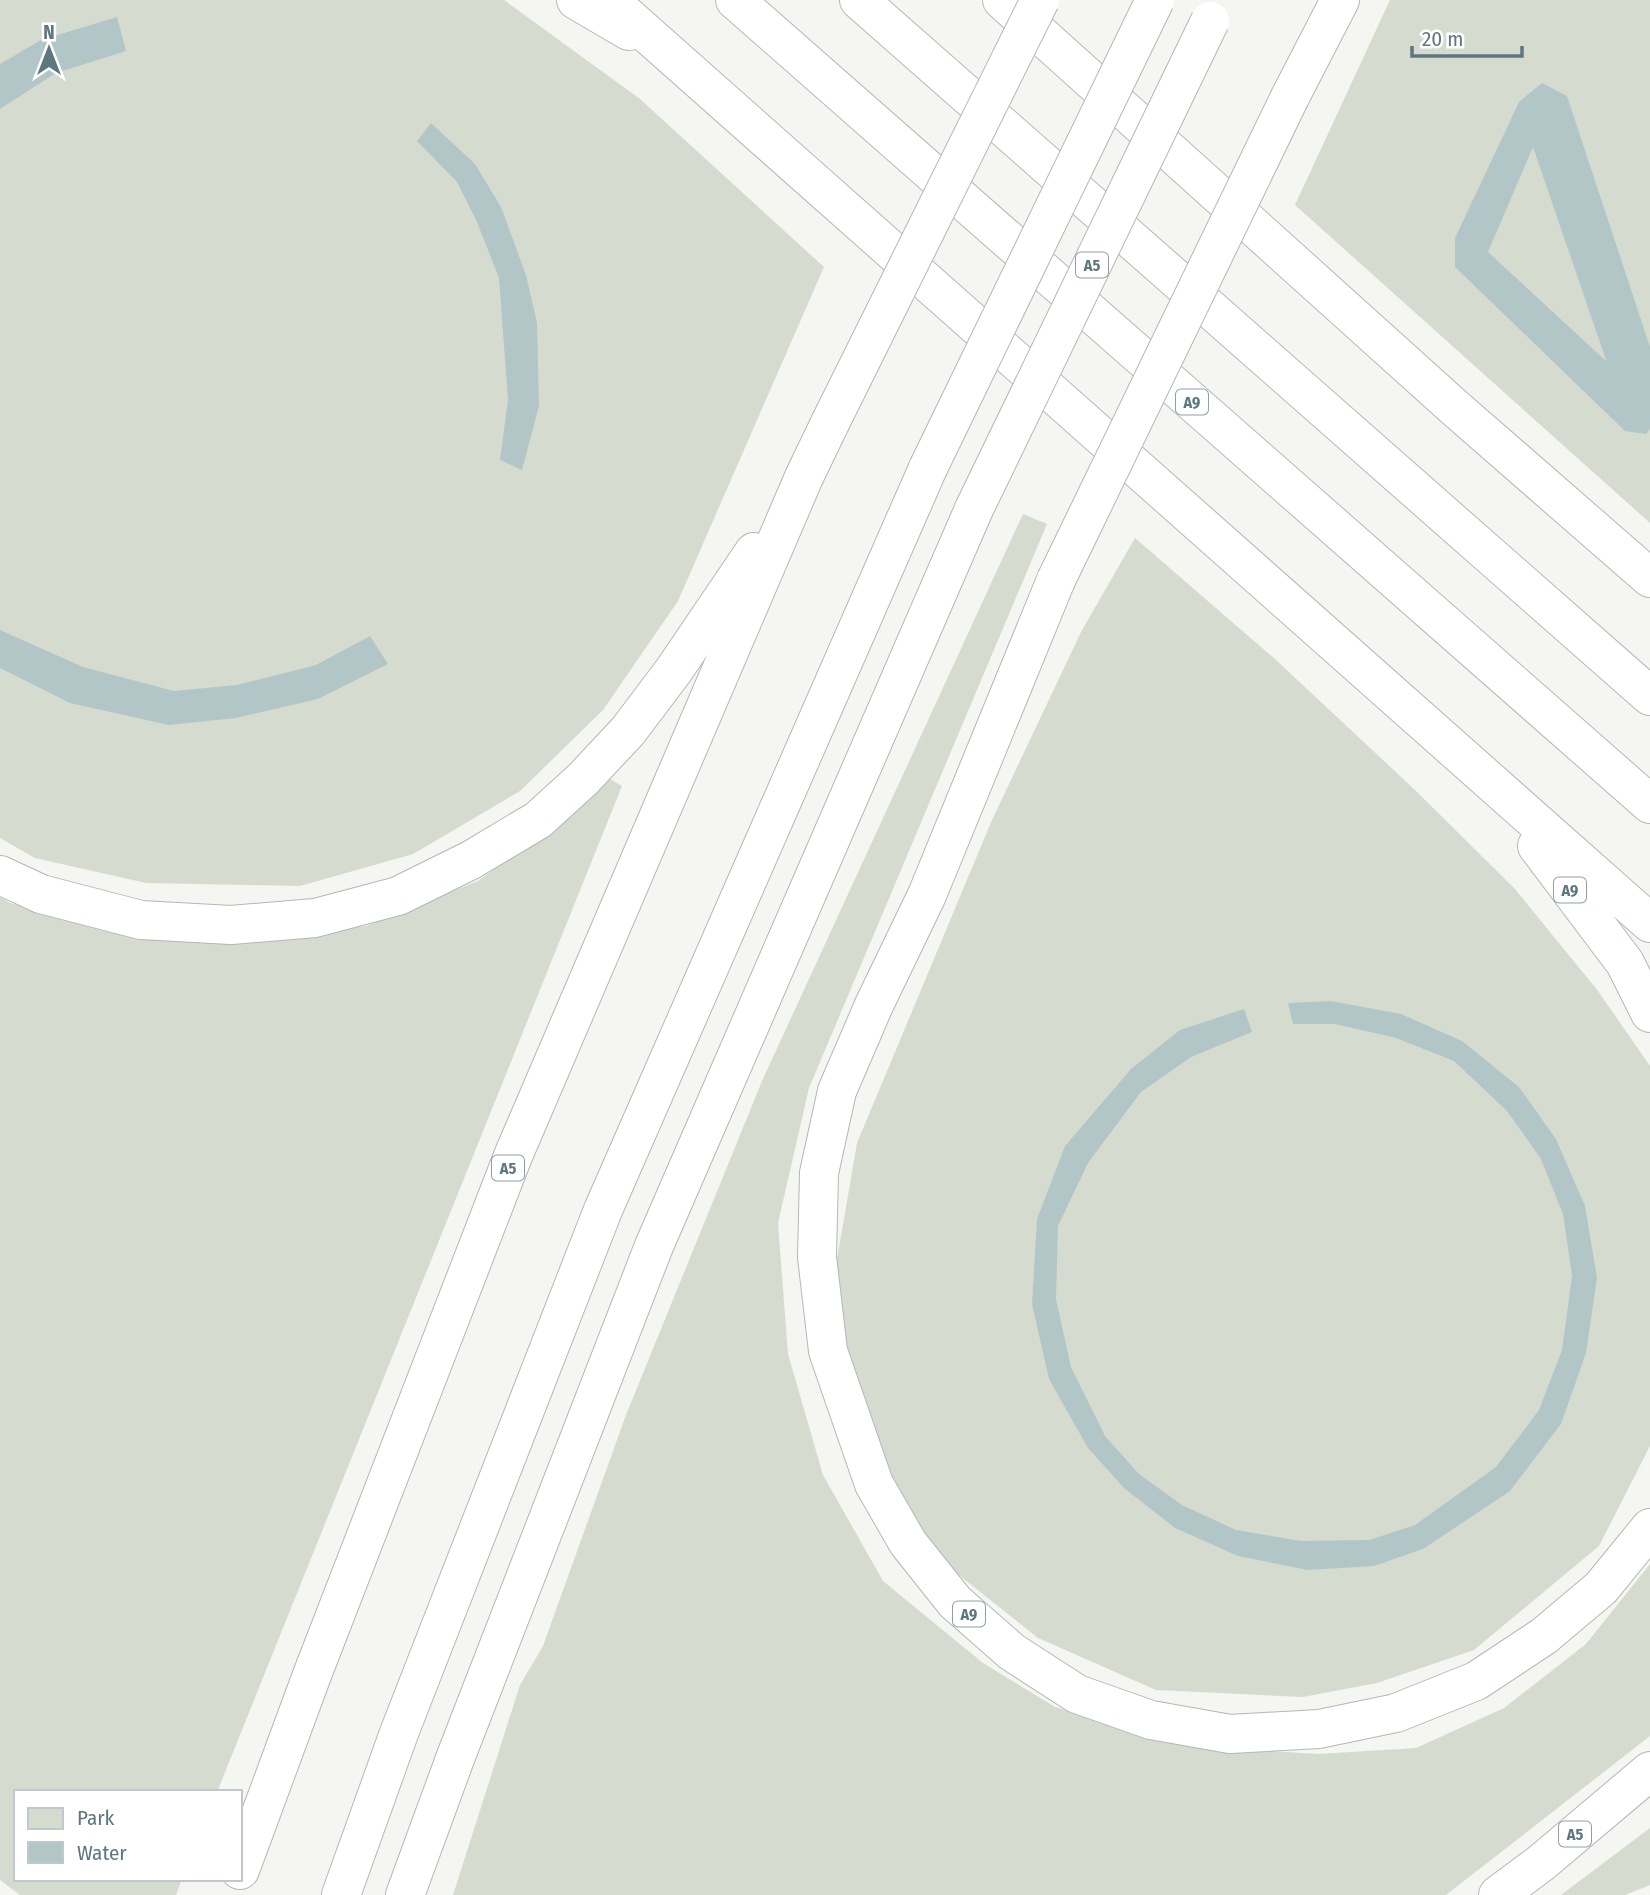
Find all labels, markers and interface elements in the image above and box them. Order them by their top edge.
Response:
north arrow [14,14,84,84]
scale bar [1412,14,1522,58]
text: N [43,21,55,44]
text: 20 m [1422,26,1463,52]
road number: A5 [1076,252,1108,278]
road number: A9 [1176,390,1208,414]
road number: A9 [1554,877,1586,902]
road number: A5 [492,1156,524,1180]
road number: A9 [953,1602,985,1626]
legend [14,1790,242,1881]
text: Park [77,1805,115,1831]
road number: A5 [1559,1822,1591,1846]
text: Water [77,1840,127,1866]

